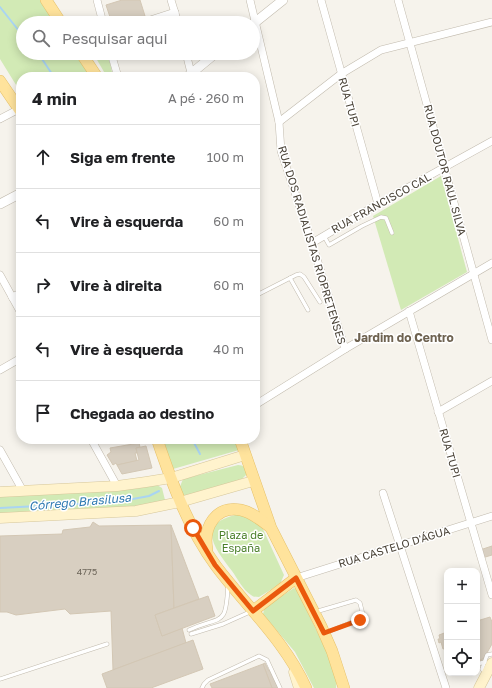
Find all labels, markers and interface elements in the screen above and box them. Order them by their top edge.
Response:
search box [16,16,260,60]
icon: search [30,27,52,49]
text: Pesquisar aqui [62,29,167,47]
street label: RUA TUPI [336,76,363,128]
text: 4 min [32,88,77,109]
text: A pé · 260 m [168,90,244,106]
street label: RUA DOUTOR RAUL SILVA [422,103,469,237]
street label: RUA DOS RADIALISTAS RIOPRETENSES [276,144,349,346]
icon: ahead [32,146,54,168]
text: Siga em frente [70,148,175,166]
text: 100 m [207,149,244,165]
street label: RUA FRANCISCO CAL [329,169,434,235]
icon: left [32,210,54,232]
text: Vire à esquerda [70,212,183,230]
text: 60 m [213,213,244,229]
icon: right [32,274,54,296]
text: Vire à direita [70,276,162,294]
text: 60 m [213,277,244,293]
district label: Jardim do Centro [354,330,454,345]
icon: left [32,338,54,360]
text: Vire à esquerda [70,340,183,358]
text: 40 m [213,341,244,357]
icon: arrive [32,402,54,424]
text: Chegada ao destino [70,404,214,422]
street label: RUA TUPI [437,427,464,479]
water label: Córrego Brasilusa [28,489,133,513]
route start [184,519,202,537]
street label: RUA CASTELO D'ÁGUA [336,523,452,570]
park label: Plaza de España [219,528,263,554]
house number: 4775 [77,566,97,577]
map controls [444,568,480,676]
button: + [444,568,480,604]
button: − [444,604,480,640]
route end [351,611,369,629]
button: locate [444,640,480,676]

